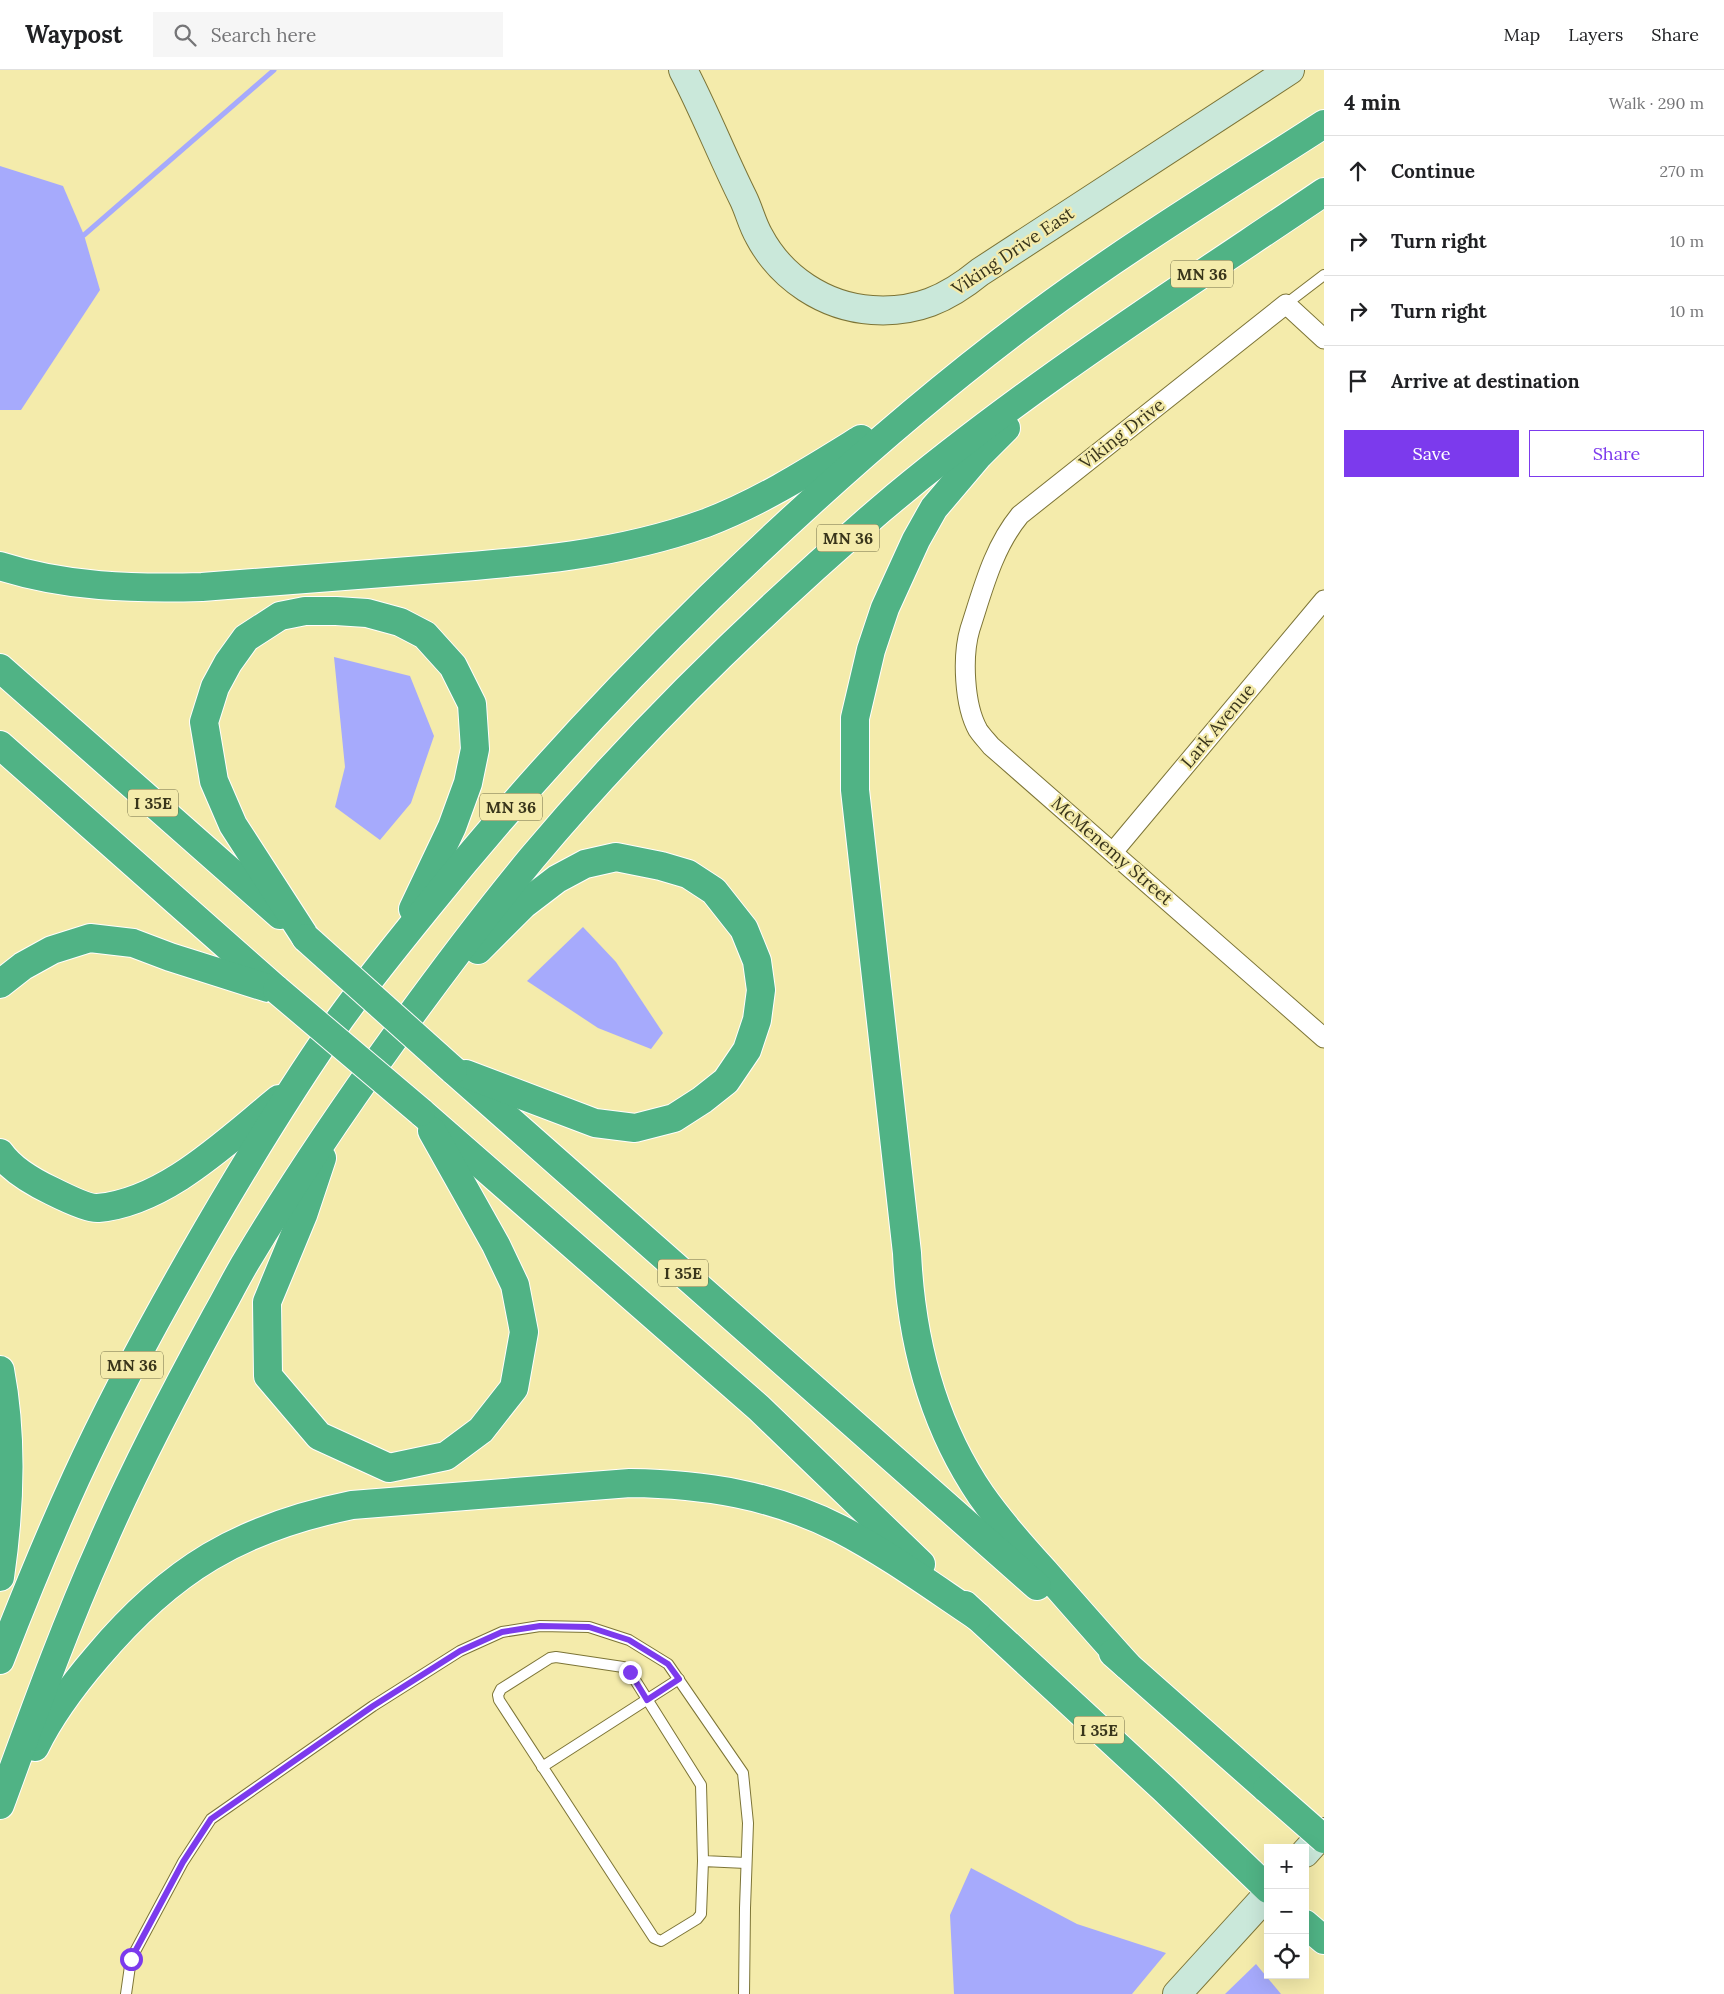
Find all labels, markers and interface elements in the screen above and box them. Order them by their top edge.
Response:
search box [153,12,503,57]
text: Waypost [25,19,123,50]
icon: search [171,21,199,49]
text: Search here [211,23,316,47]
text: Map [1504,23,1540,46]
text: Layers [1568,23,1623,46]
text: Share [1651,23,1699,46]
text: 4 min [1344,89,1401,116]
text: Walk · 290 m [1609,93,1704,113]
icon: ahead [1344,157,1372,185]
text: Continue [1391,159,1475,183]
text: 270 m [1660,161,1704,181]
street label: Viking Drive East [946,201,1078,300]
icon: right [1344,227,1372,255]
text: Turn right [1391,229,1487,253]
text: 10 m [1670,231,1704,251]
road number: MN 36 [1171,260,1233,288]
icon: right [1344,297,1372,325]
text: Turn right [1391,299,1487,323]
text: 10 m [1670,301,1704,321]
icon: arrive [1344,367,1372,395]
text: Arrive at destination [1391,369,1580,393]
street label: Viking Drive [1074,393,1169,475]
button: Save [1344,430,1519,477]
button: Share [1529,430,1704,477]
road number: MN 36 [817,524,879,552]
street label: Lark Avenue [1176,679,1260,773]
road number: I 35E [128,790,178,816]
street label: McMenemy Street [1047,791,1178,910]
road number: MN 36 [480,794,542,820]
road number: I 35E [658,1260,708,1286]
road number: MN 36 [101,1352,163,1378]
route end [619,1661,642,1684]
road number: I 35E [1074,1716,1124,1744]
map controls [1264,1844,1309,1979]
button: + [1264,1844,1309,1889]
button: − [1264,1889,1309,1934]
button: locate [1264,1934,1309,1979]
route start [120,1948,143,1971]

